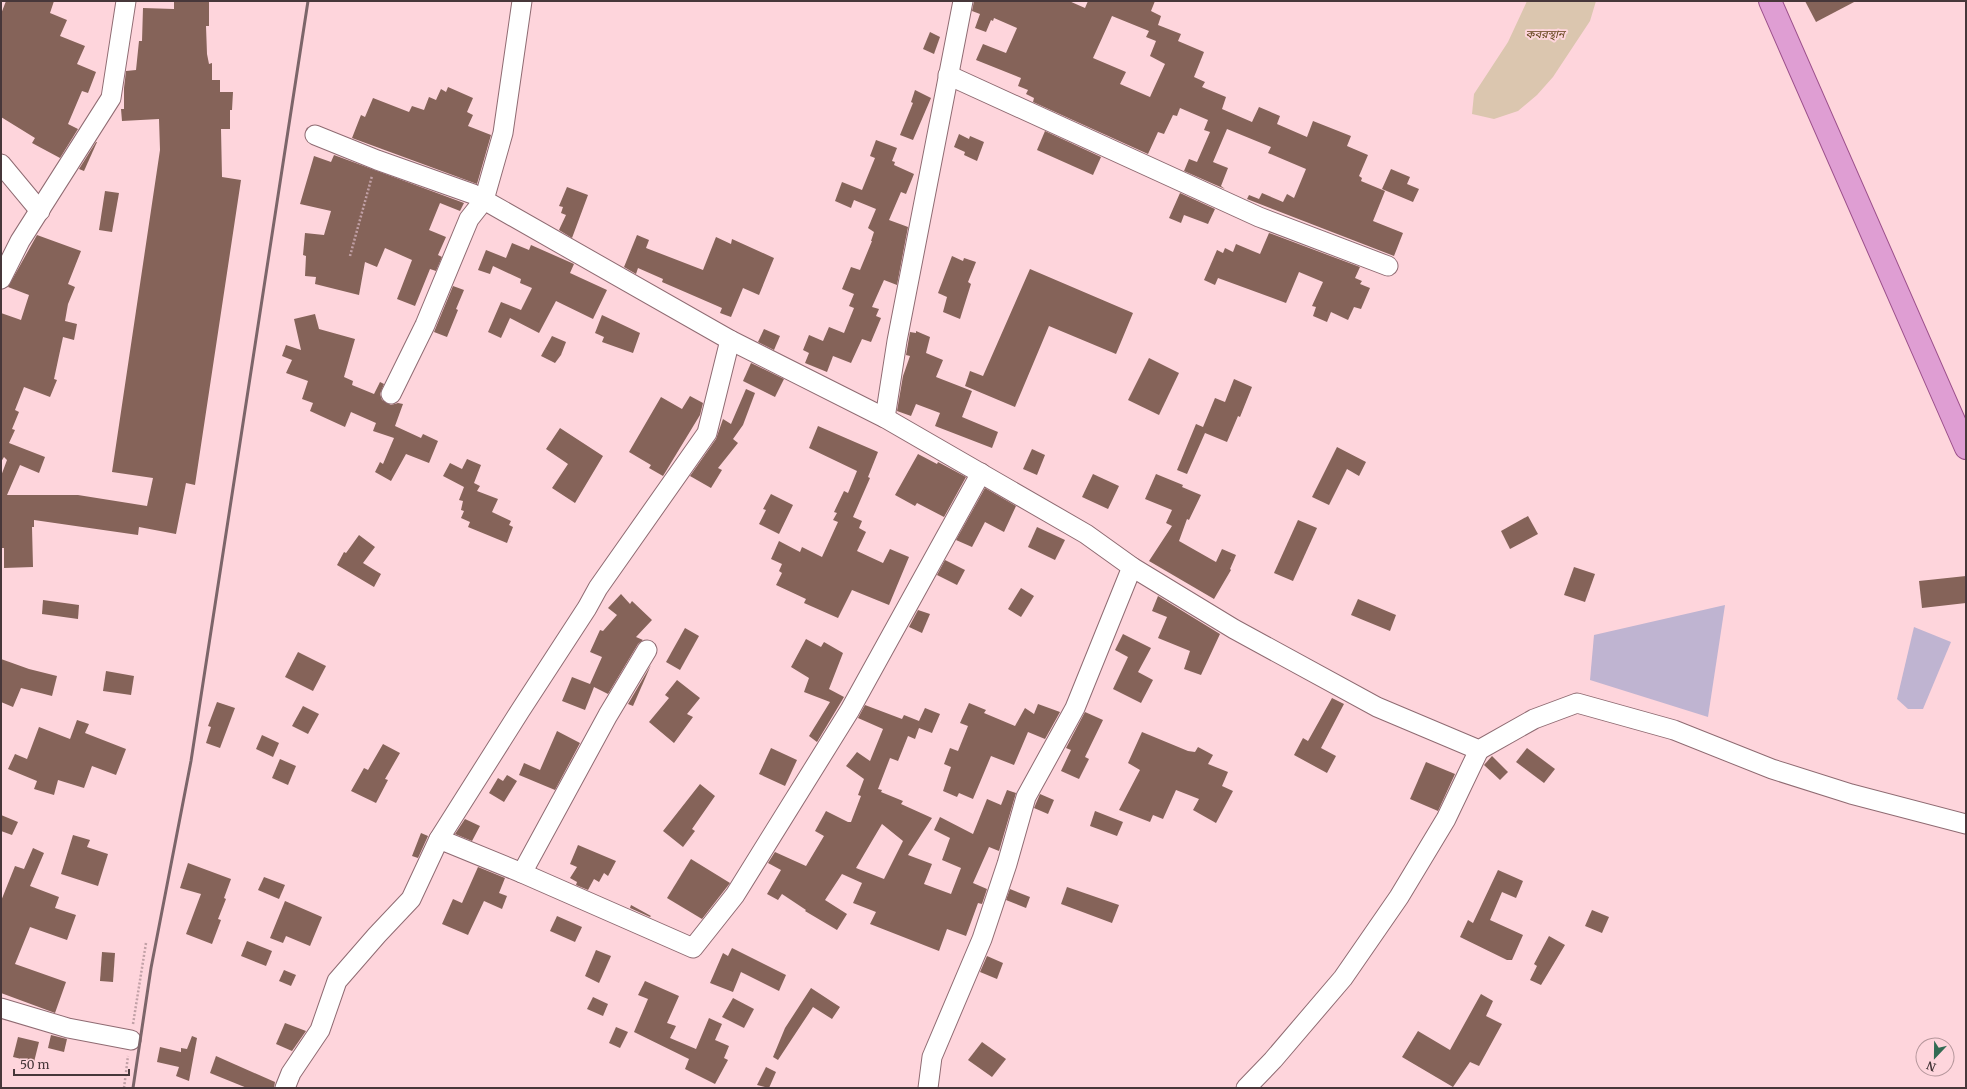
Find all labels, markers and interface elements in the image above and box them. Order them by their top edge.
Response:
park label: কবরস্থান [1526,27,1567,41]
north arrow [1915,1037,1955,1077]
scale bar [14,1051,129,1077]
text: 50 m [20,1057,49,1072]
text: N [1924,1058,1938,1074]

